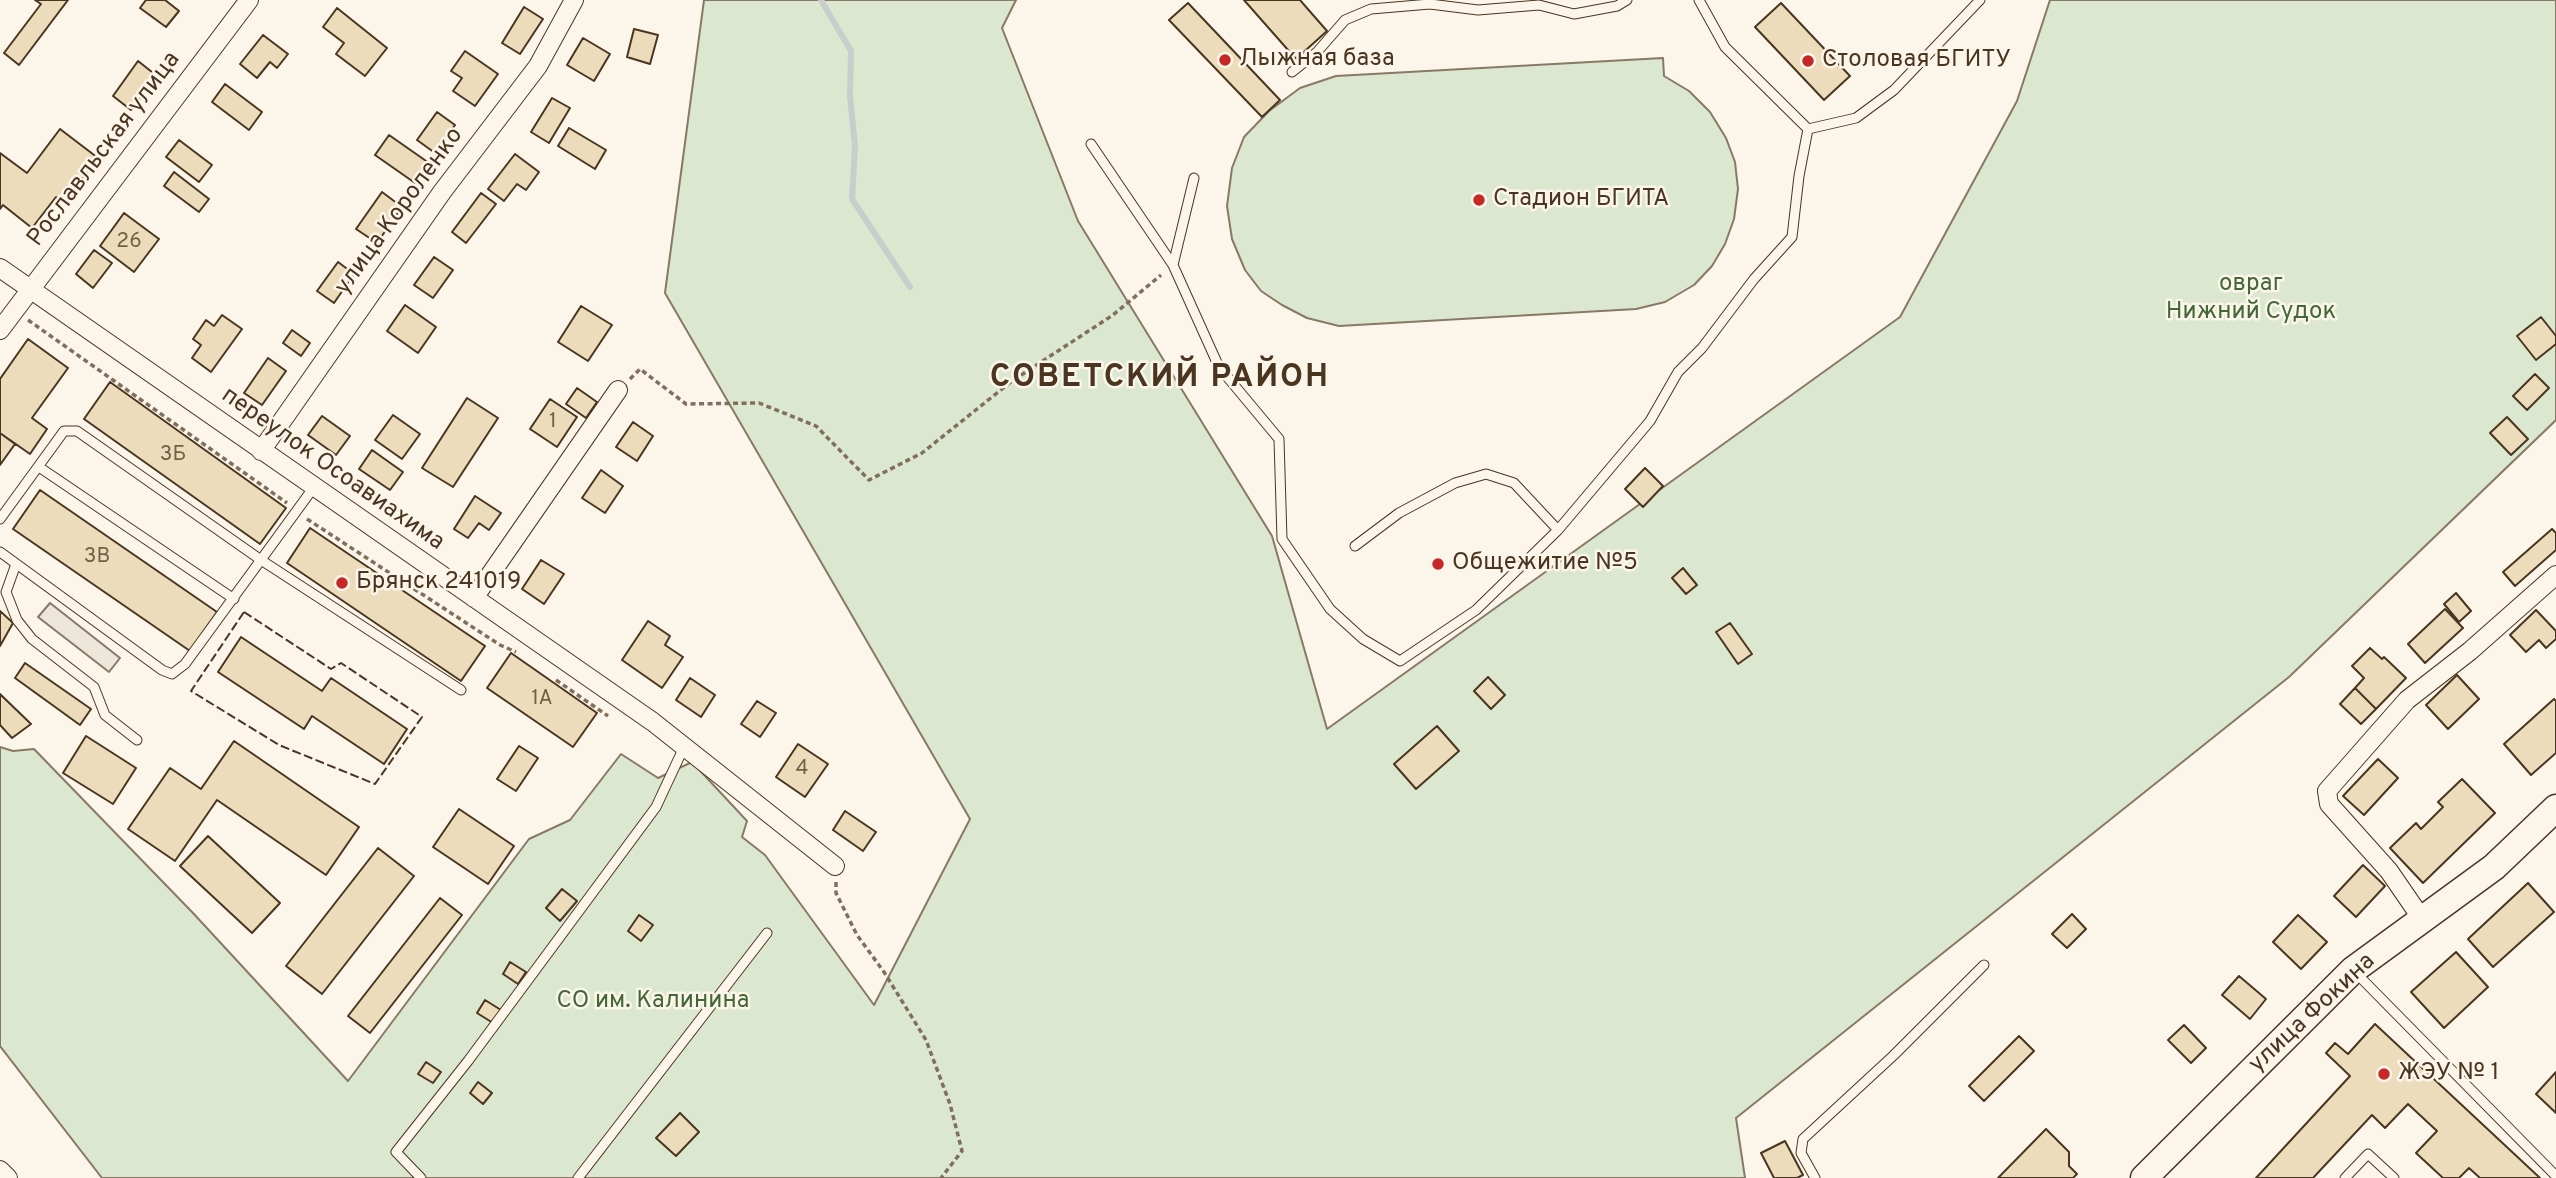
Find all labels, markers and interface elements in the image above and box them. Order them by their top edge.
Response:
place label: Лыжная база [1239,46,1395,74]
street label: Рославльская улица [22,47,188,253]
place label: Столовая БГИТУ [1822,47,2011,75]
marker: Лыжная база [1217,52,1233,68]
marker: Столовая БГИТУ [1800,53,1816,69]
street label: улица Короленко [330,123,470,301]
place label: Стадион БГИТА [1493,186,1669,214]
marker: Стадион БГИТА [1471,192,1487,208]
house number: 26 [116,230,142,256]
park label: овраг Нижний Судок [2166,271,2336,327]
district label: СОВЕТСКИЙ РАЙОН [992,361,1328,399]
street label: переулок Осоавиахима [215,382,449,558]
house number: 1 [549,410,557,436]
house number: 3Б [160,443,186,469]
house number: 3В [84,545,110,571]
place label: Общежитие №5 [1452,550,1638,578]
marker: Общежитие №5 [1430,556,1446,572]
place label: Брянск 241019 [356,569,521,597]
marker: Брянск 241019 [334,575,350,591]
house number: 1А [531,687,553,713]
house number: 4 [795,757,809,783]
street label: улица Фокина [2244,948,2382,1080]
park label: СО им. Калинина [557,988,749,1016]
place label: ЖЭУ № 1 [2398,1060,2499,1088]
marker: ЖЭУ № 1 [2376,1066,2392,1082]

